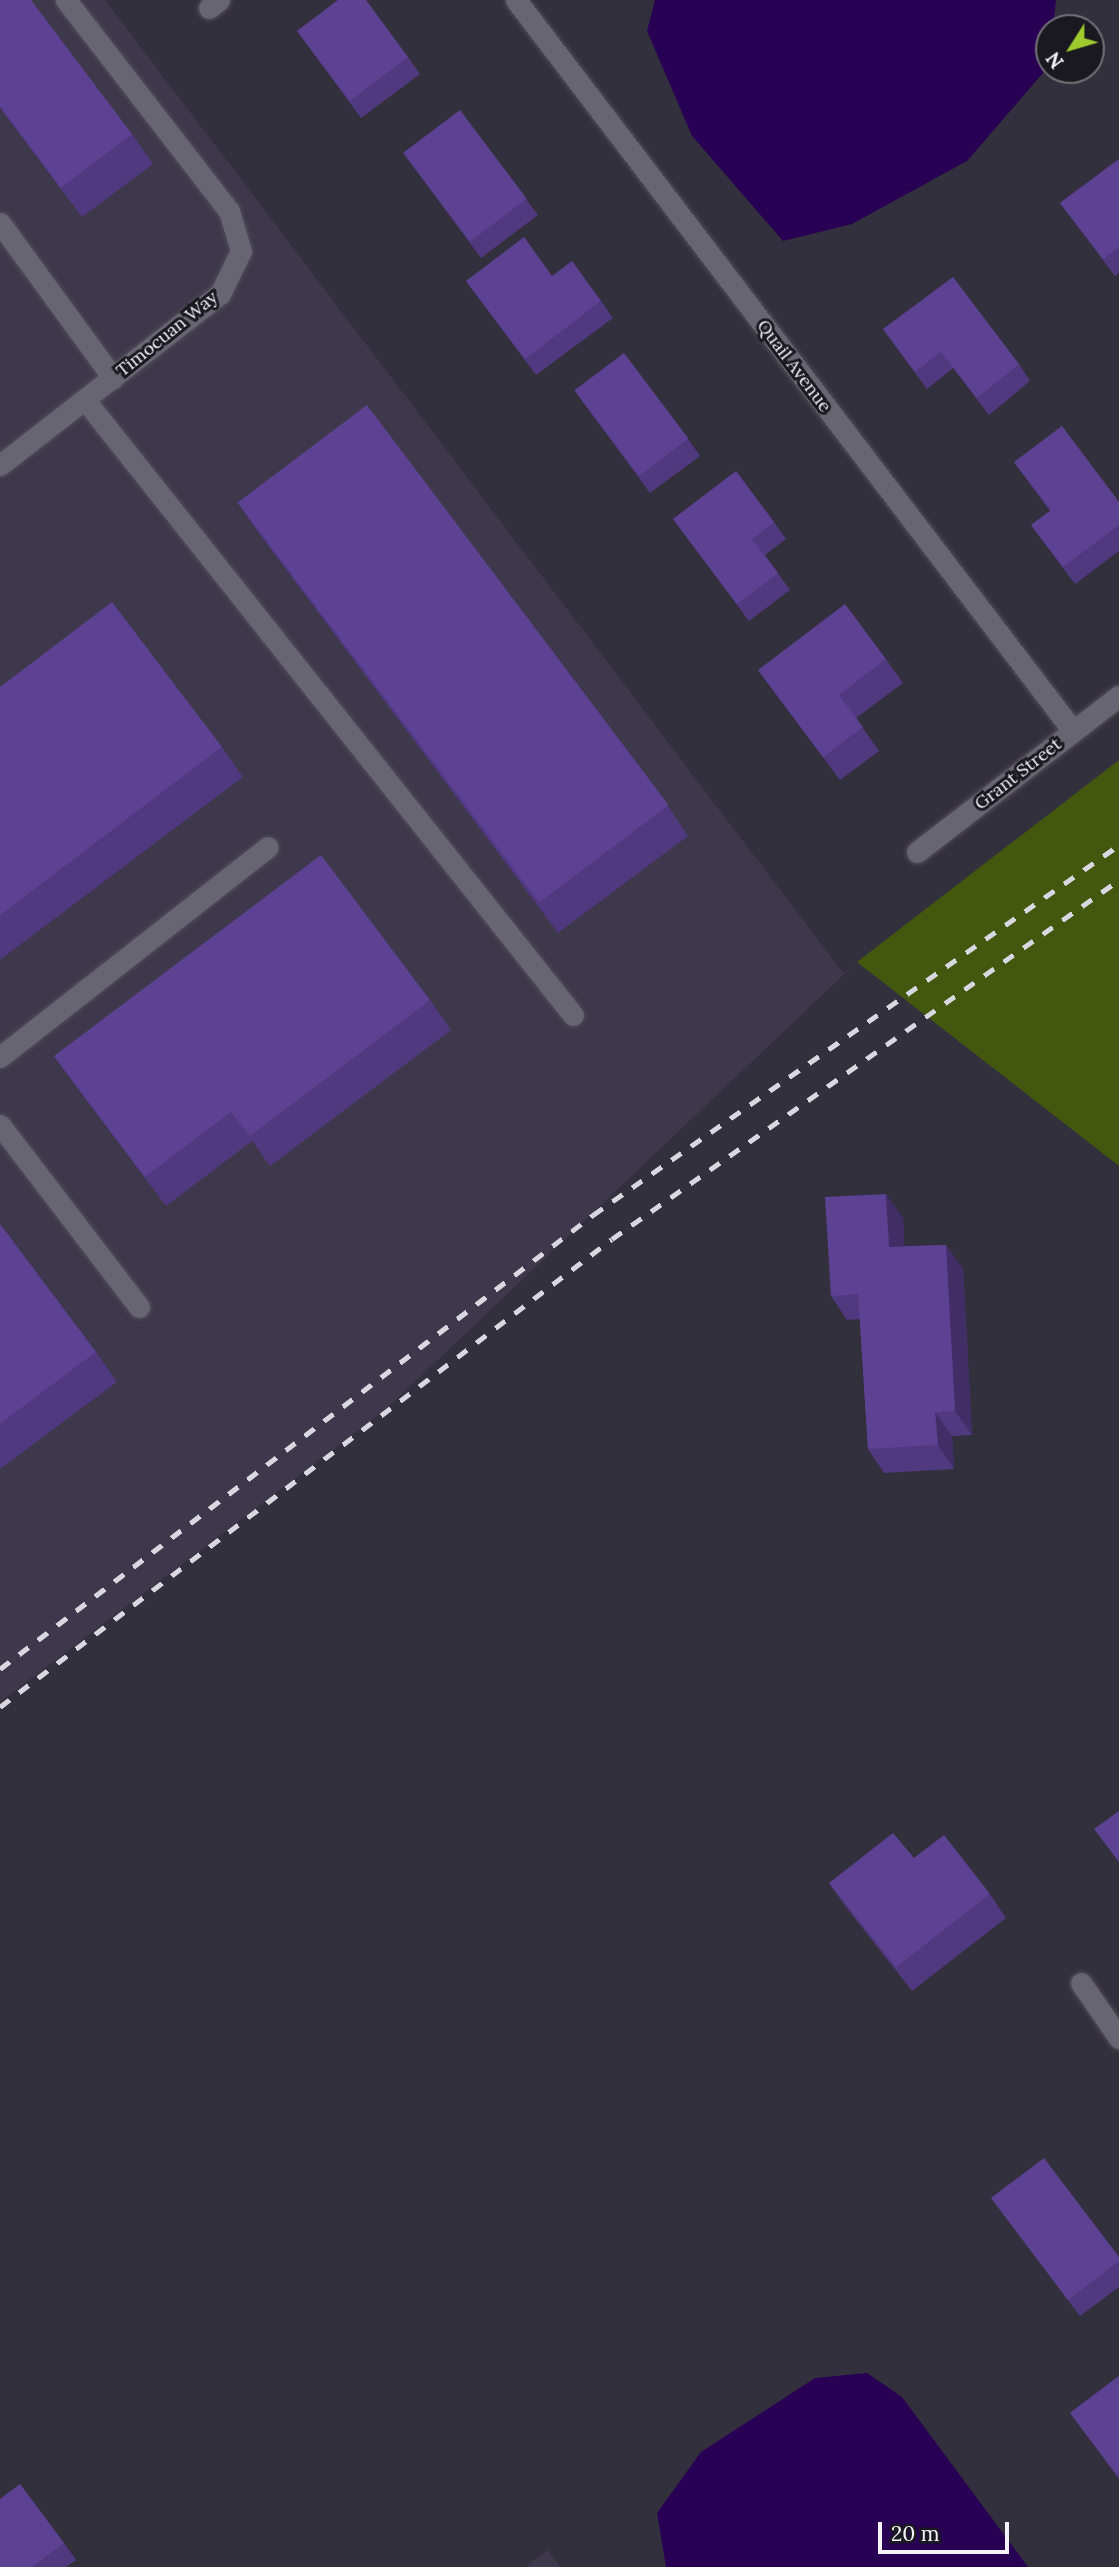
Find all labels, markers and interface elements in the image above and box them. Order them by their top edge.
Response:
north arrow [1035,14,1105,84]
text: N [1041,47,1069,74]
street label: Timocuan Way [112,286,222,382]
street label: Quail Avenue [752,316,836,416]
street label: Grant Street [970,733,1066,815]
scale bar [881,2508,1012,2552]
text: 20 m [891,2520,940,2547]

